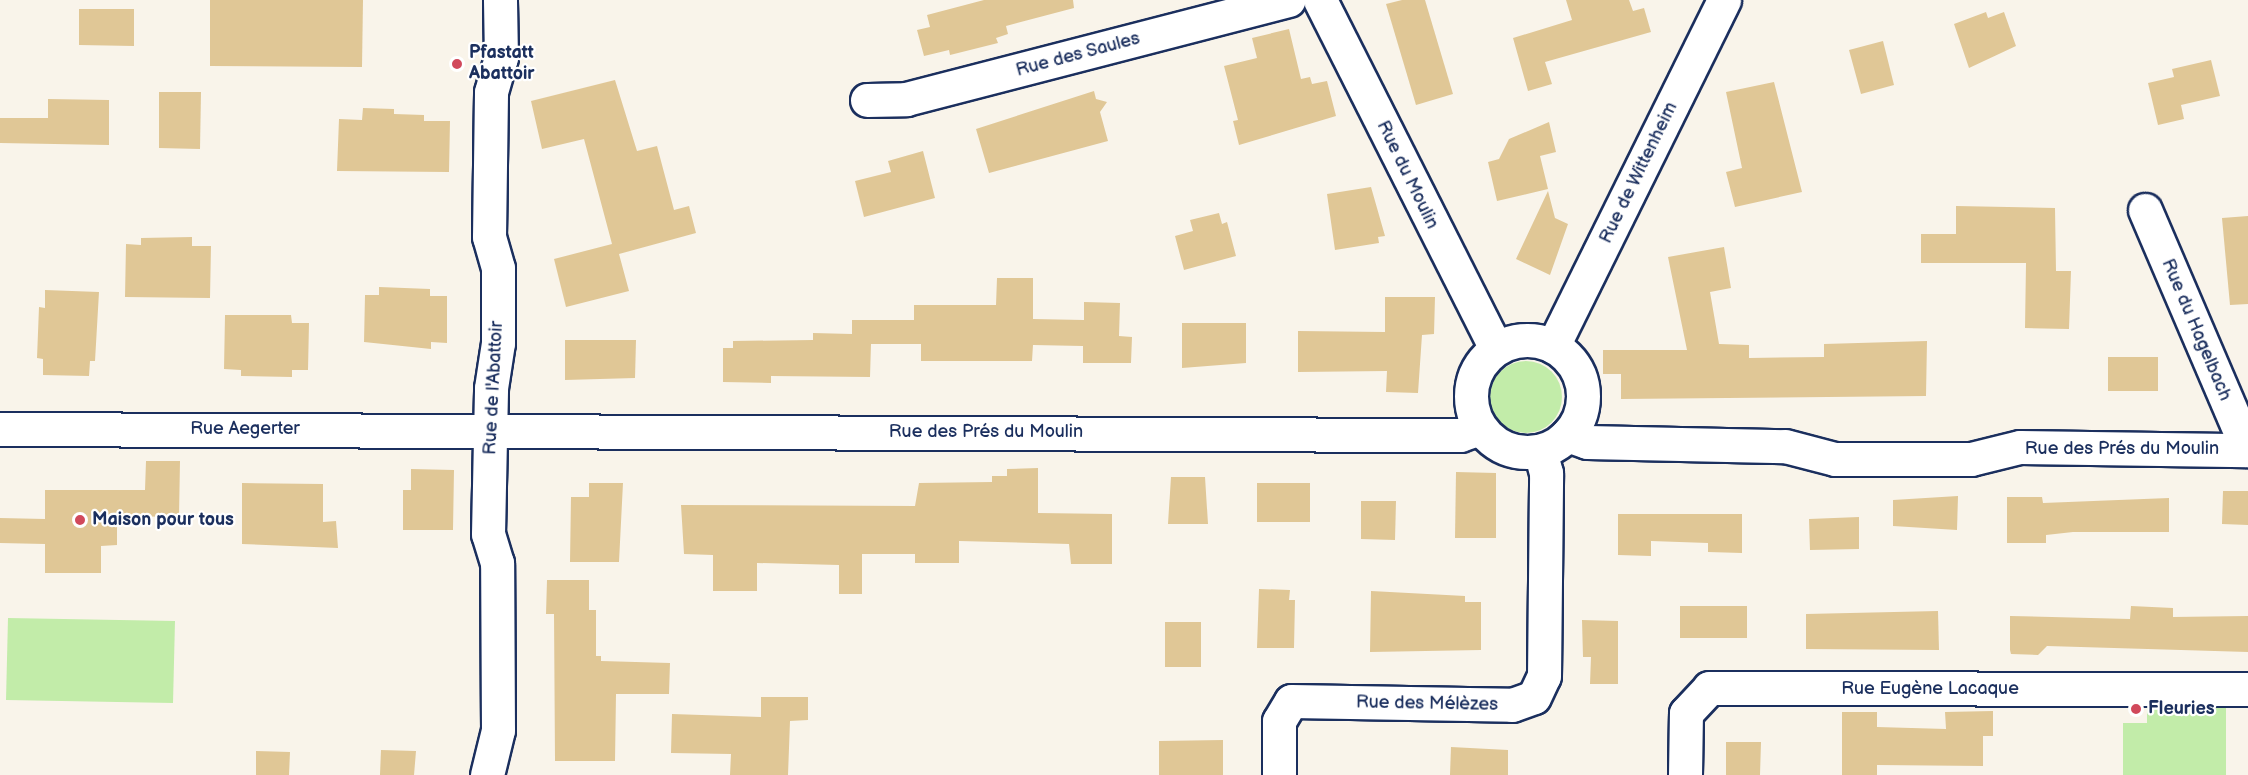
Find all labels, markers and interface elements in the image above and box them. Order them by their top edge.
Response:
street label: Rue des Saules [1014,28,1142,82]
place label: Pfastatt Abattoir [469,43,535,86]
marker: Pfastatt Abattoir [450,57,464,71]
street label: Rue de Wittenheim [1595,99,1683,247]
street label: Rue du Moulin [1372,117,1442,233]
street label: Rue du Hagelbach [2156,256,2236,404]
street label: Rue de l'Abattoir [480,321,508,455]
street label: Rue Aegerter [190,418,300,440]
street label: Rue des Prés du Moulin [889,421,1083,443]
street label: Rue des Prés du Moulin [2025,438,2219,460]
place label: Maison pour tous [92,509,234,531]
marker: Maison pour tous [73,513,87,527]
street label: Rue Eugène Lacaque [1841,678,2019,700]
street label: Rue des Mélèzes [1356,692,1498,716]
place label: Fleuries [2148,698,2215,720]
marker: Fleuries [2129,702,2143,716]

